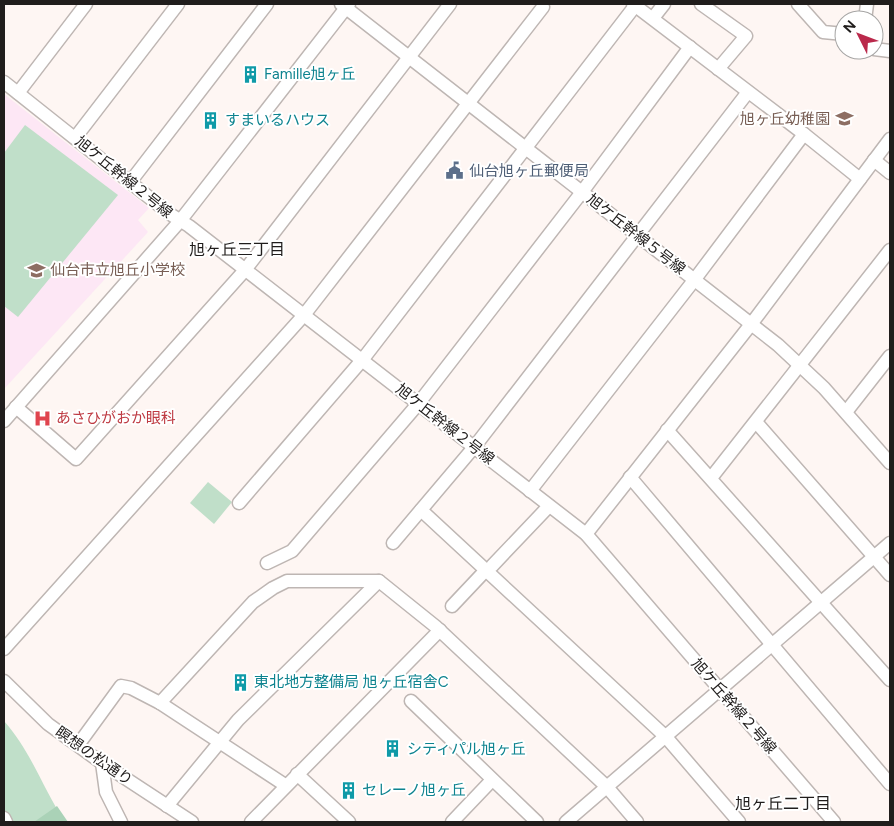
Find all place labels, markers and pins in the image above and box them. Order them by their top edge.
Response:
building icon: Famille旭ヶ丘 [240,64,260,84]
place label: Famille旭ヶ丘 [264,65,356,83]
school or university icon: 旭ヶ丘幼稚園 [834,109,854,129]
building icon: すまいるハウス [201,110,221,130]
place label: 旭ヶ丘幼稚園 [740,110,830,128]
place label: すまいるハウス [225,111,330,129]
public building icon: 仙台旭ヶ丘郵便局 [445,161,465,181]
place label: 仙台旭ヶ丘郵便局 [469,162,589,180]
school or university icon: 仙台市立旭丘小学校 [26,260,46,280]
place label: 仙台市立旭丘小学校 [50,261,185,279]
hospital icon: あさひがおか眼科 [32,408,52,428]
place label: あさひがおか眼科 [56,409,176,427]
building icon: 東北地方整備局 旭ヶ丘宿舎C [230,672,250,692]
place label: 東北地方整備局 旭ヶ丘宿舎C [254,673,449,691]
building icon: シティパル旭ヶ丘 [383,739,403,759]
place label: シティパル旭ヶ丘 [407,740,526,758]
building icon: セレーノ旭ヶ丘 [338,780,358,800]
place label: セレーノ旭ヶ丘 [362,781,466,799]

